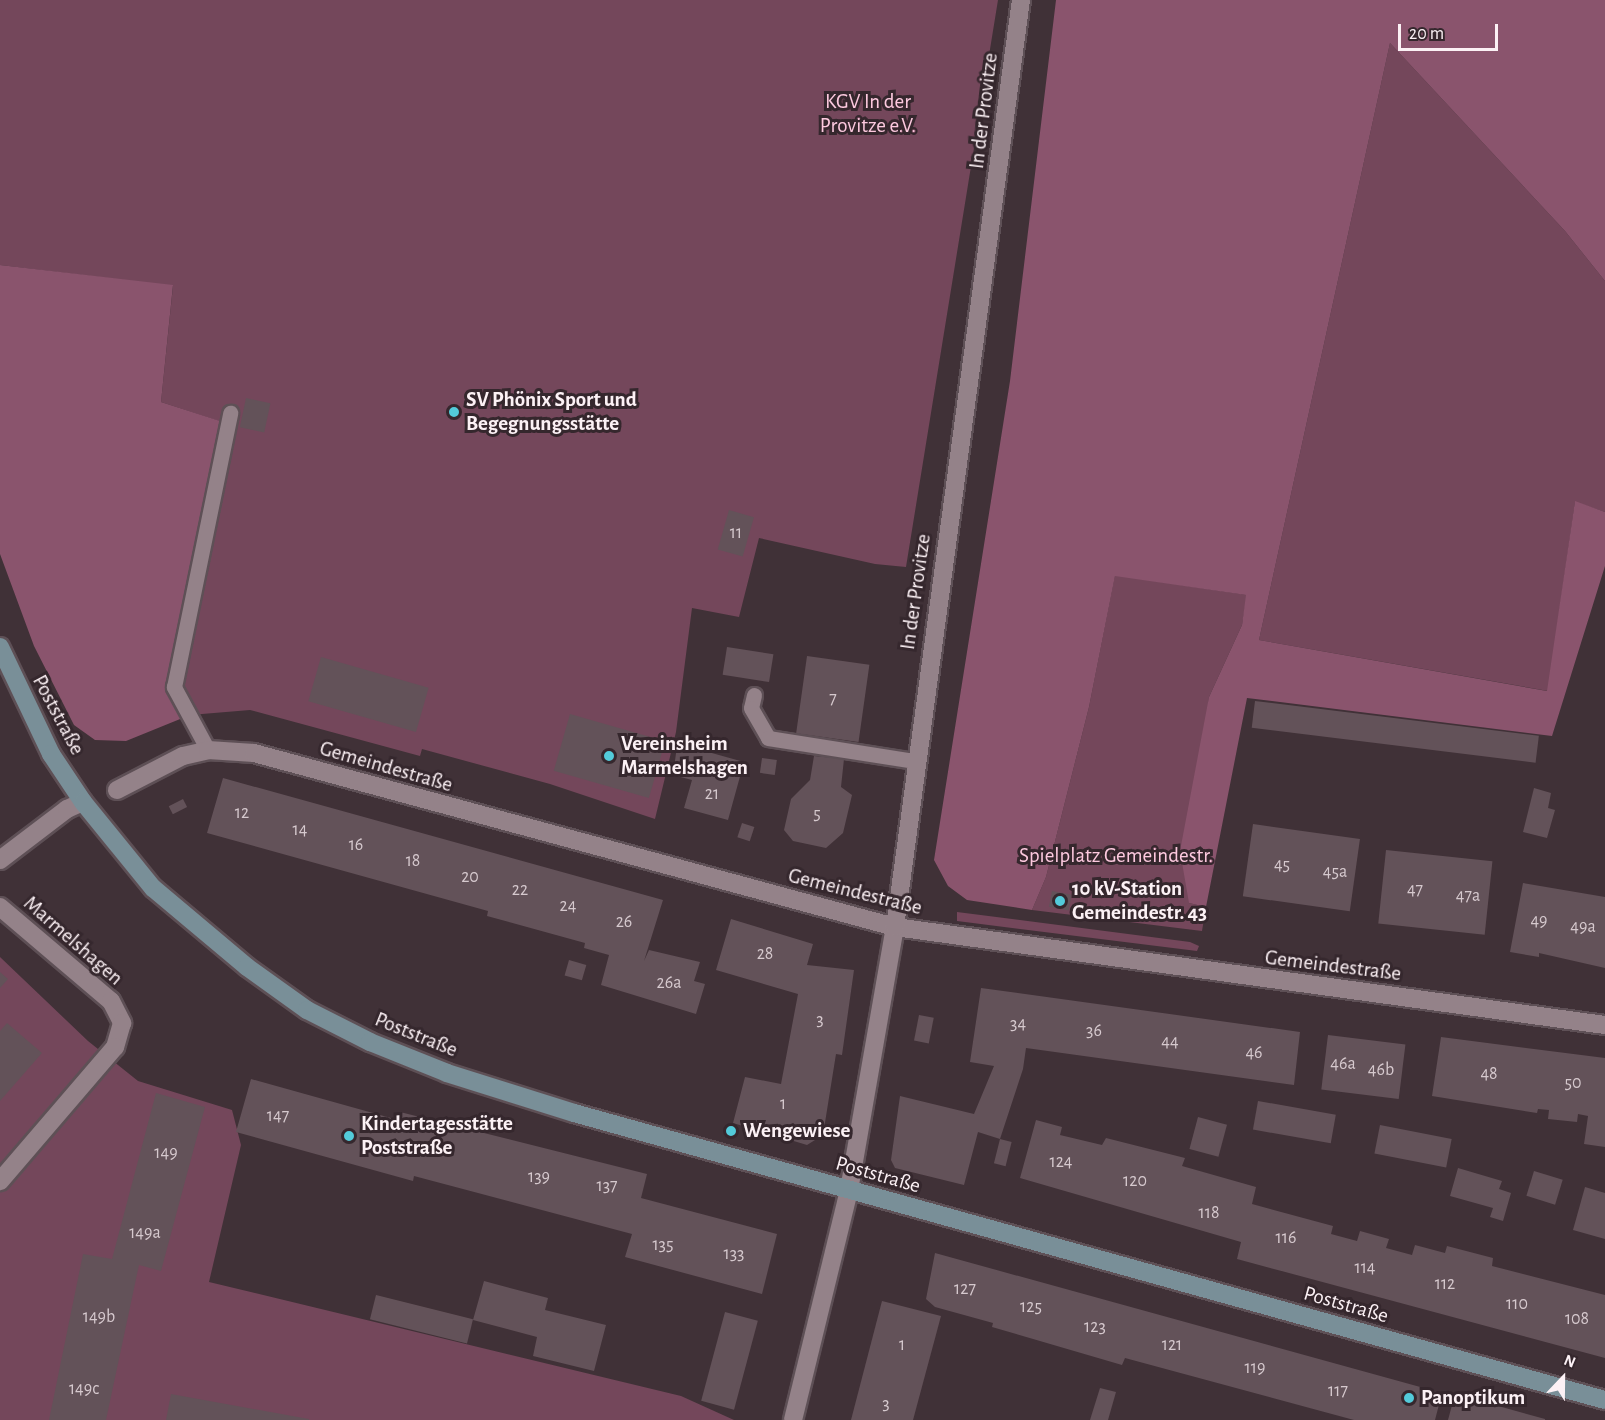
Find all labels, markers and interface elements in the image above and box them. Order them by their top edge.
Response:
scale bar [1401,12,1502,50]
text: 20 m [1409,25,1444,43]
street label: In der Provitze [964,52,1004,170]
park label: KGV In der Provitze e.V. [820,89,916,139]
place label: SV Phönix Sport und Begegnungsstätte [466,387,637,437]
marker: SV Phönix Sport und Begegnungsstätte [447,405,461,419]
house number: 11 [730,522,742,544]
street label: In der Provitze [895,532,937,652]
street label: Poststraße [26,671,90,759]
house number: 7 [829,688,837,710]
place label: Vereinsheim Marmelshagen [621,731,748,781]
street label: Gemeindestraße [317,736,455,798]
marker: Vereinsheim Marmelshagen [602,749,616,763]
house number: 21 [705,783,719,805]
house number: 12 [235,802,249,824]
house number: 5 [813,803,821,825]
house number: 14 [293,819,307,841]
house number: 16 [349,834,363,856]
park label: Spielplatz Gemeindestr. [1019,843,1213,869]
house number: 18 [406,850,420,872]
house number: 45 [1274,854,1290,876]
house number: 45a [1323,861,1347,883]
street label: Gemeindestraße [786,863,924,921]
house number: 20 [461,866,479,888]
place label: 10 kV-Station Gemeindestr. 43 [1072,876,1207,926]
house number: 22 [512,879,528,901]
house number: 47 [1407,879,1423,901]
house number: 47a [1456,885,1480,907]
street label: Marmelshagen [18,891,128,991]
marker: 10 kV-Station Gemeindestr. 43 [1053,894,1067,908]
house number: 24 [560,895,576,917]
house number: 49 [1530,910,1548,932]
house number: 26 [616,911,632,933]
house number: 49a [1570,916,1596,938]
house number: 28 [757,943,773,965]
street label: Gemeindestraße [1264,945,1402,987]
house number: 26a [657,972,681,994]
street label: Poststraße [371,1007,461,1063]
house number: 3 [816,1009,824,1031]
house number: 34 [1010,1013,1026,1035]
house number: 36 [1086,1020,1102,1042]
house number: 44 [1161,1031,1179,1053]
house number: 46 [1245,1042,1263,1064]
house number: 46a [1330,1053,1356,1075]
house number: 46b [1368,1059,1394,1081]
house number: 48 [1480,1063,1498,1085]
house number: 50 [1564,1072,1582,1094]
house number: 1 [780,1093,786,1115]
house number: 147 [267,1105,289,1127]
place label: Kindertagesstätte Poststraße [361,1111,513,1161]
place label: Wengewiese [743,1118,850,1144]
marker: Wengewiese [724,1124,738,1138]
marker: Kindertagesstätte Poststraße [342,1129,356,1143]
house number: 149 [154,1142,178,1164]
street label: Poststraße [833,1151,923,1199]
house number: 124 [1049,1151,1073,1173]
house number: 139 [528,1166,550,1188]
house number: 120 [1123,1170,1147,1192]
house number: 137 [596,1175,618,1197]
house number: 118 [1199,1202,1219,1224]
house number: 149a [129,1222,161,1244]
house number: 116 [1276,1227,1296,1249]
house number: 135 [652,1234,674,1256]
house number: 133 [723,1243,745,1265]
house number: 114 [1354,1257,1376,1279]
house number: 112 [1435,1273,1455,1295]
house number: 127 [954,1278,976,1300]
street label: Poststraße [1301,1281,1391,1329]
house number: 110 [1506,1293,1528,1315]
house number: 125 [1020,1296,1042,1318]
house number: 149b [83,1306,115,1328]
house number: 108 [1565,1308,1589,1330]
house number: 123 [1084,1316,1106,1338]
house number: 1 [899,1334,905,1356]
house number: 121 [1162,1334,1182,1356]
north arrow [1533,1348,1593,1408]
text: N [1562,1352,1578,1371]
house number: 119 [1245,1357,1265,1379]
house number: 149c [69,1378,99,1400]
house number: 117 [1328,1380,1348,1402]
place label: Panoptikum [1421,1385,1525,1411]
marker: Panoptikum [1402,1391,1416,1405]
house number: 3 [882,1393,890,1415]

